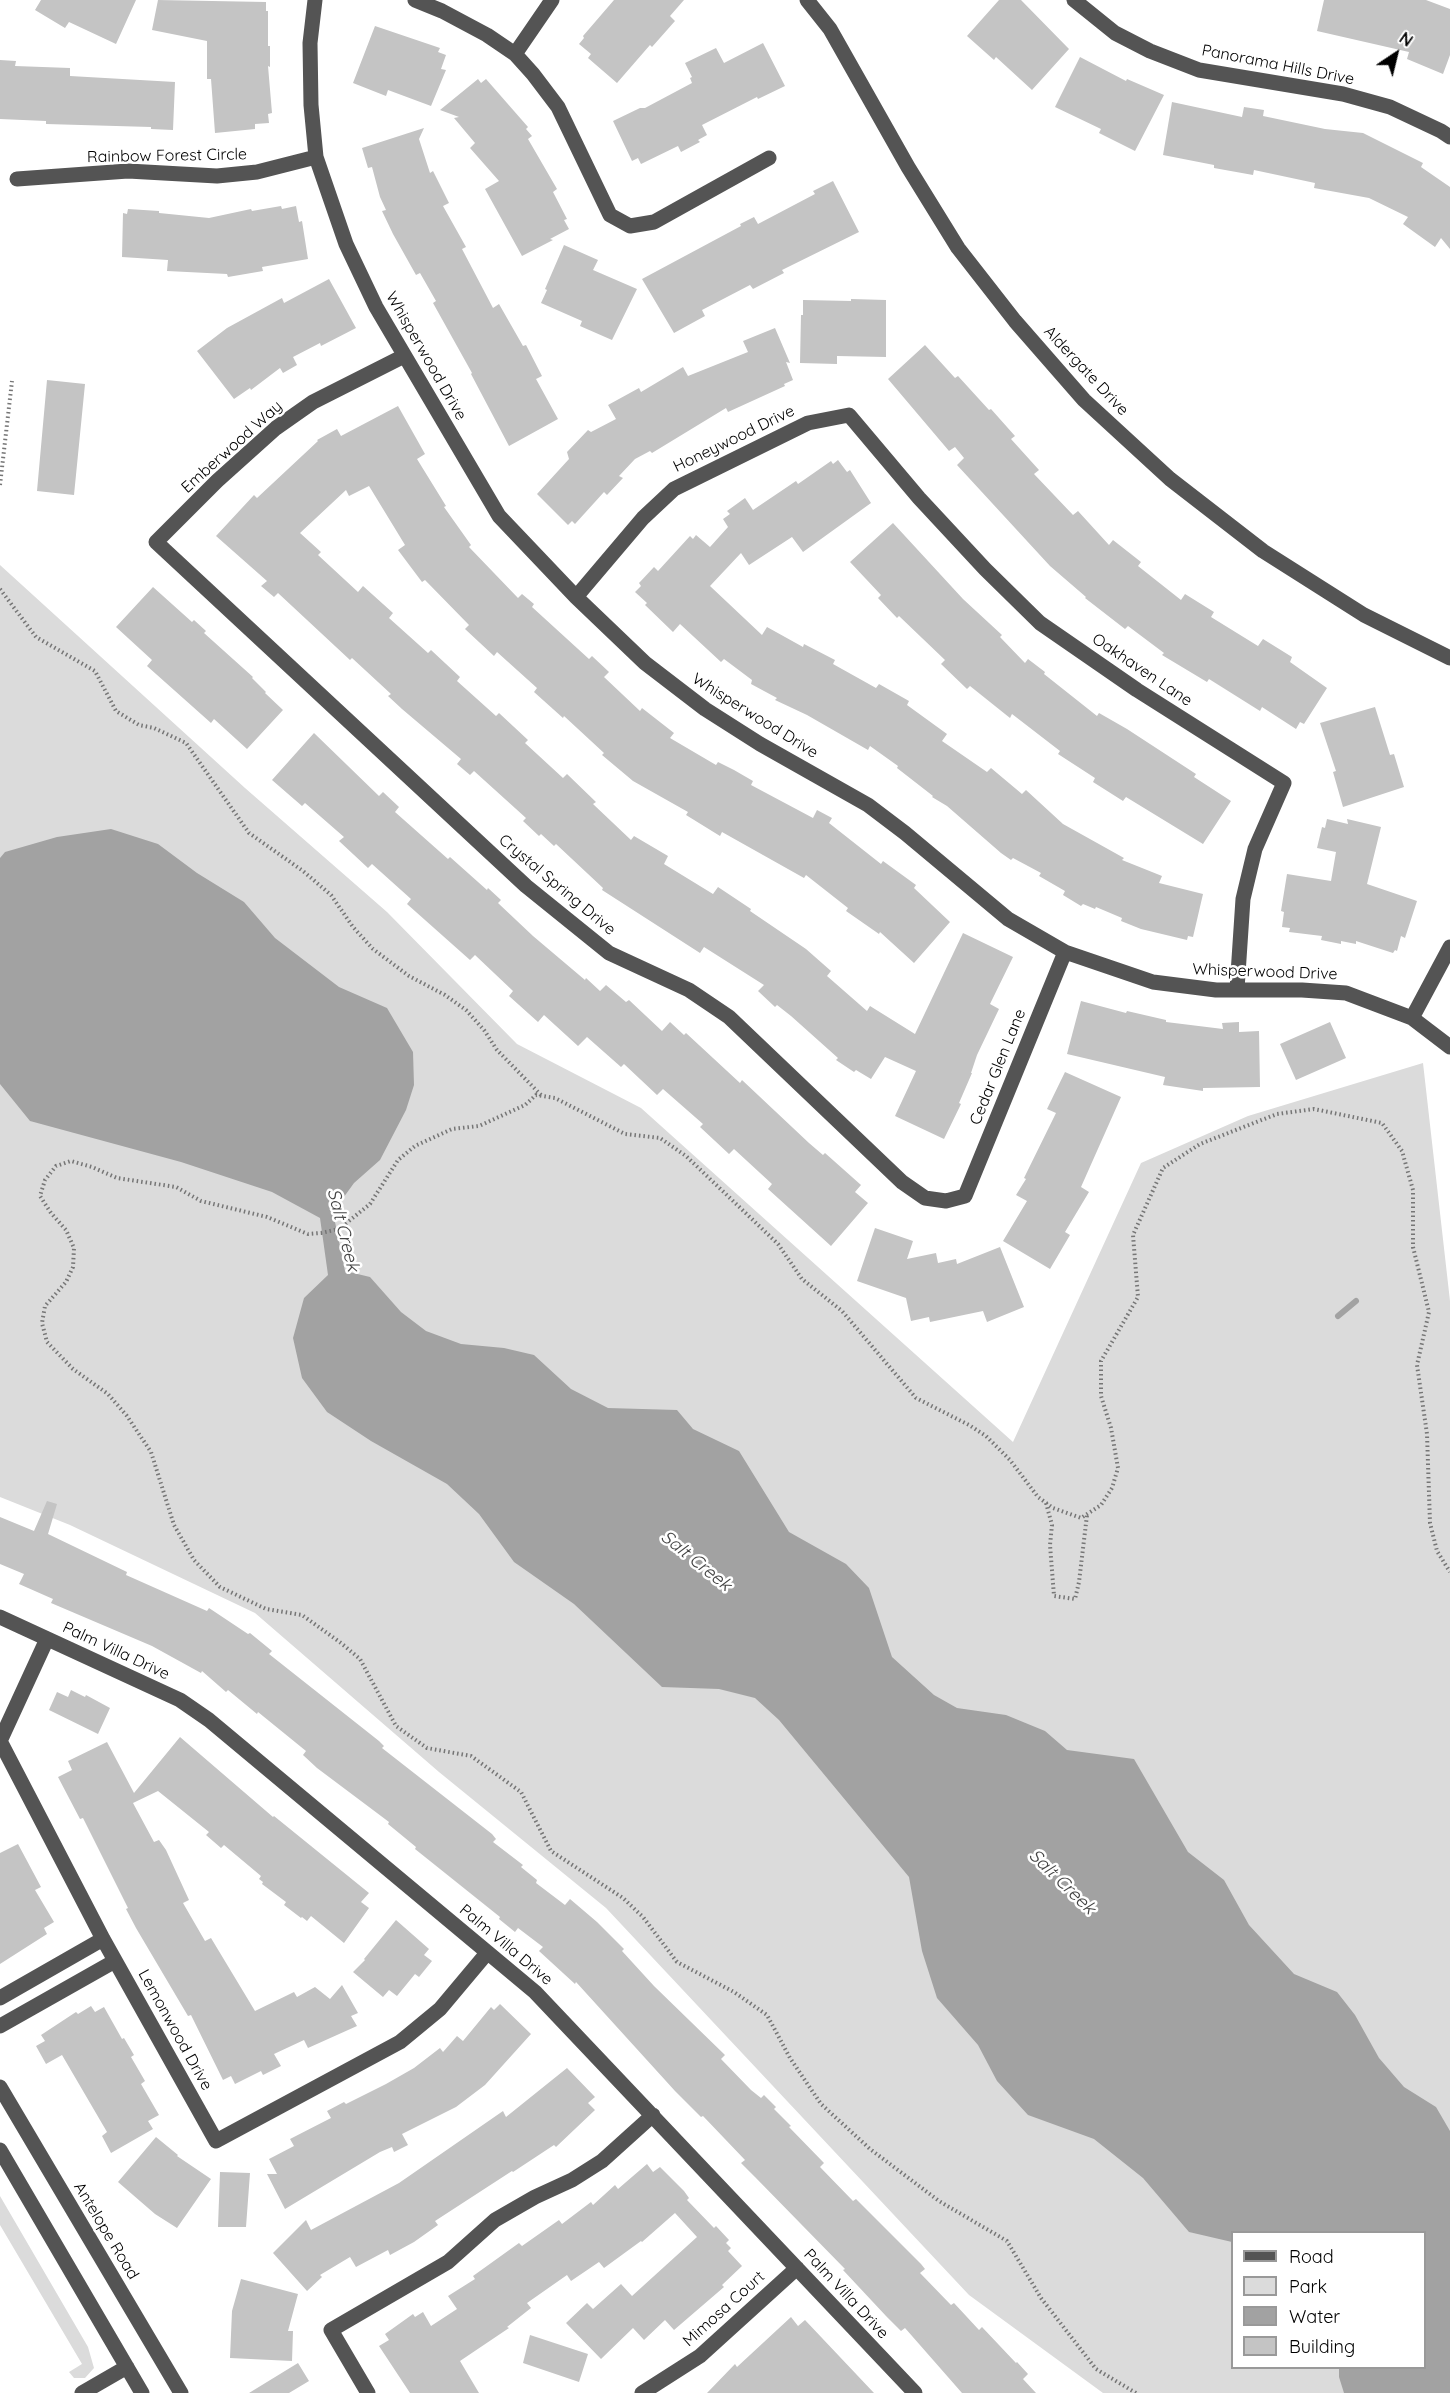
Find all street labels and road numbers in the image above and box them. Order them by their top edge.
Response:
street label: Panorama Hills Drive [1200,41,1356,89]
street label: Rainbow Forest Circle [87,145,247,167]
street label: Whisperwood Drive [381,288,471,424]
street label: Aldergate Drive [1040,322,1132,420]
street label: Emberwood Way [178,397,286,497]
street label: Honeywood Drive [670,401,798,477]
street label: Oakhaven Lane [1088,629,1196,711]
street label: Whisperwood Drive [688,669,822,763]
street label: Crystal Spring Drive [495,831,619,939]
street label: Whisperwood Drive [1192,960,1338,984]
street label: Cedar Glen Lane [966,1006,1030,1128]
street label: Palm Villa Drive [59,1618,173,1684]
street label: Palm Villa Drive [455,1900,557,1990]
street label: Lemonwood Drive [134,1966,216,2094]
street label: Antelope Road [69,2179,143,2283]
street label: Palm Villa Drive [799,2245,893,2343]
street label: Mimosa Court [679,2267,769,2351]

